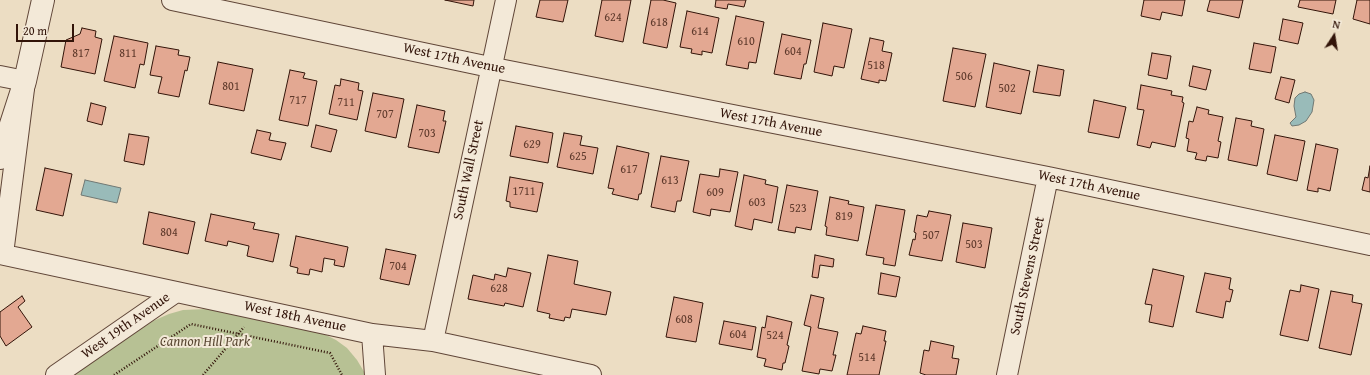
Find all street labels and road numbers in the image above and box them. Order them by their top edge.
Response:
street label: West 17th Avenue [401,40,507,78]
street label: West 17th Avenue [718,105,824,141]
street label: South Wall Street [450,118,488,222]
street label: West 17th Avenue [1036,167,1142,205]
street label: South Stevens Street [1007,215,1049,337]
street label: West 19th Avenue [79,289,173,363]
street label: West 18th Avenue [242,298,348,336]

